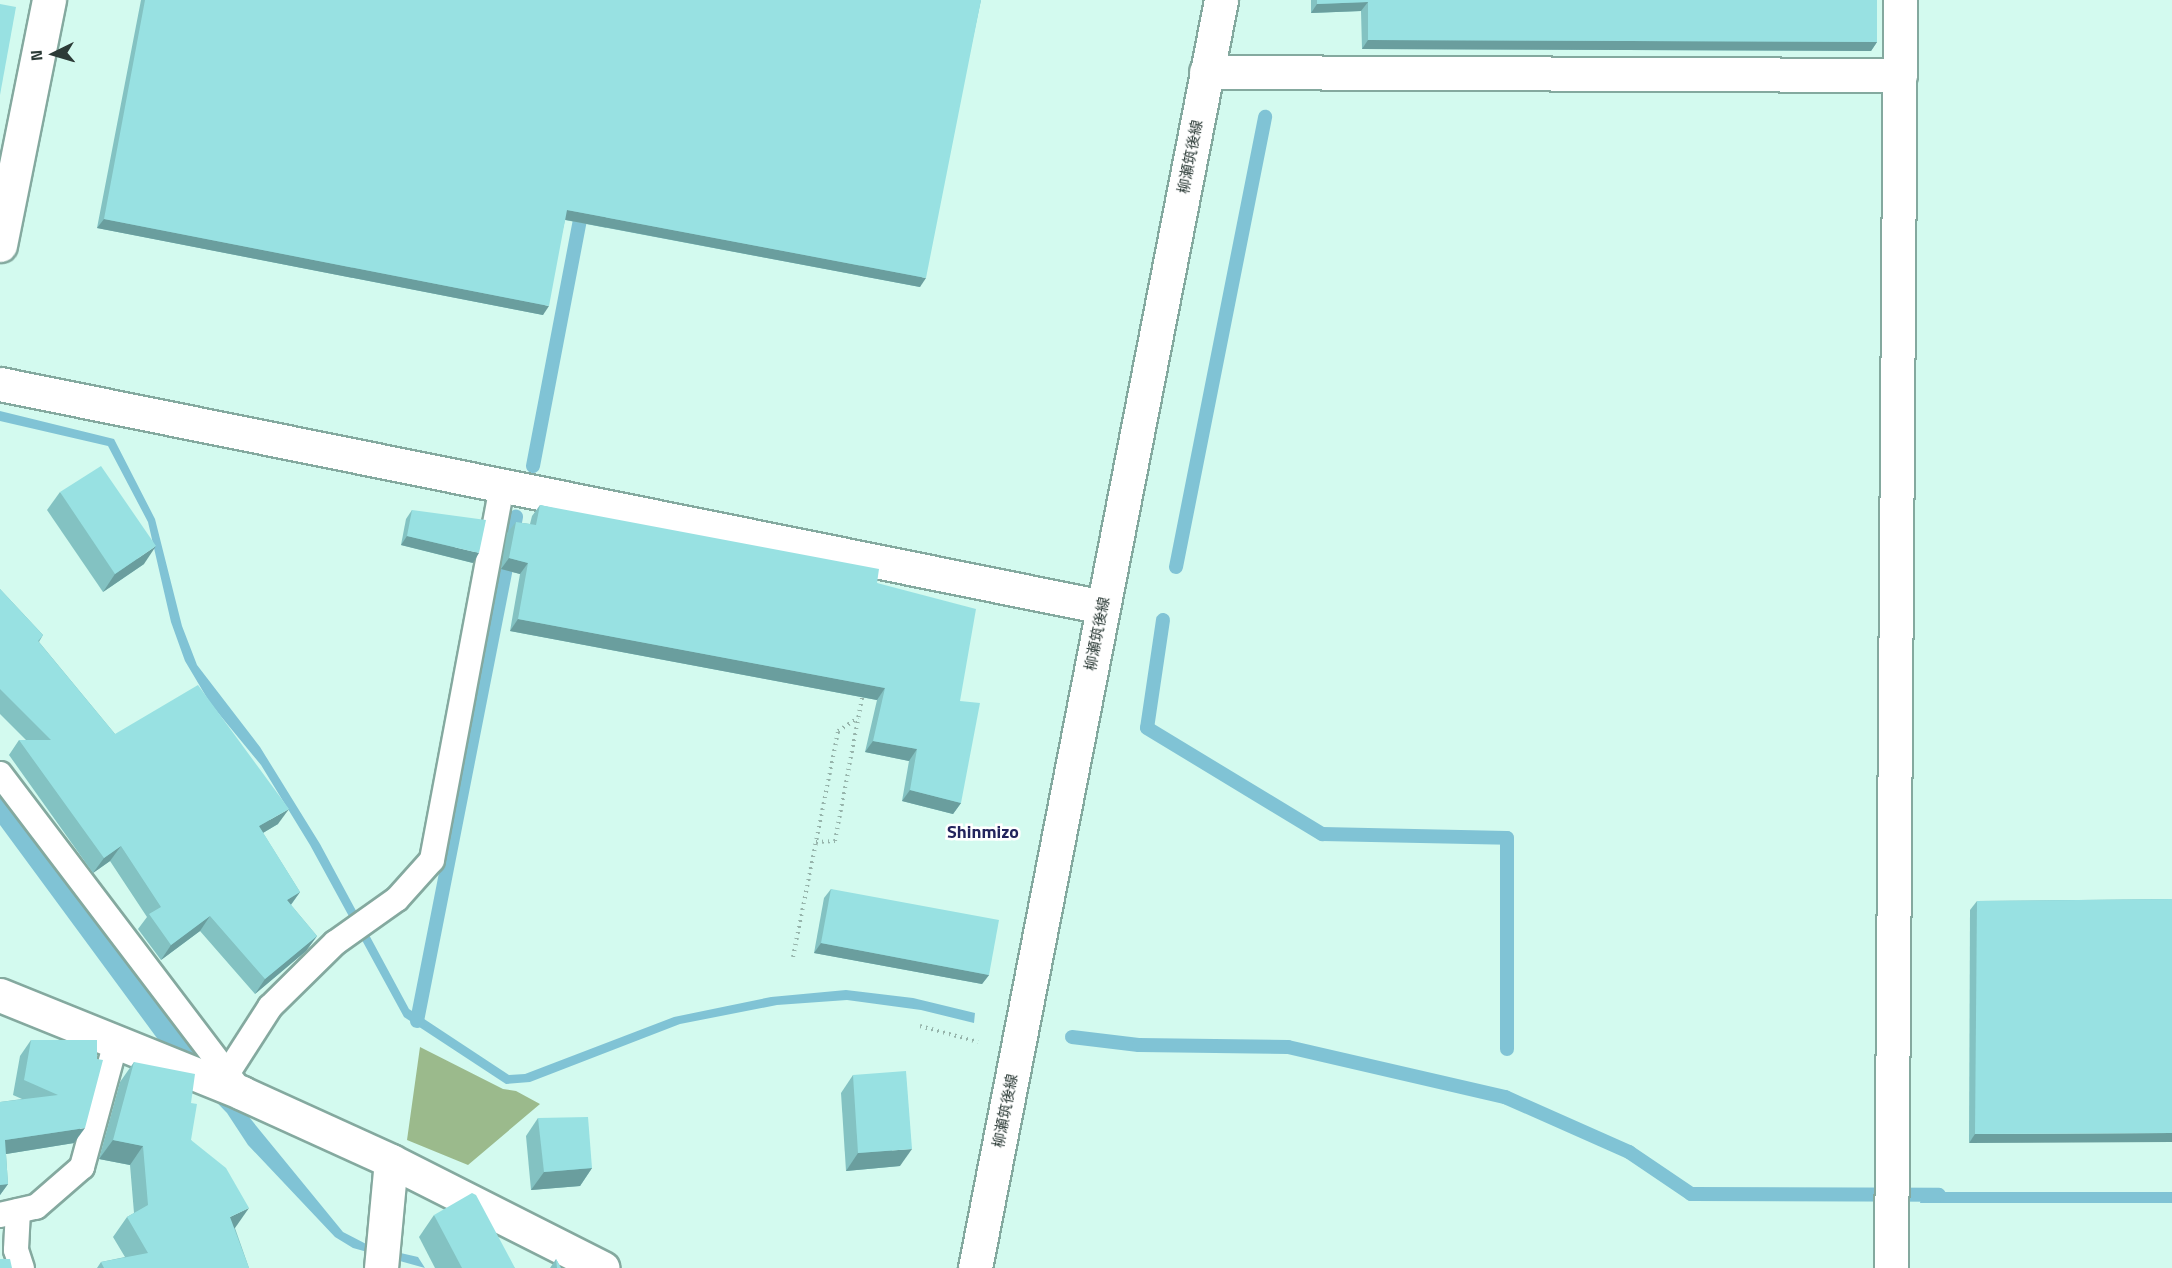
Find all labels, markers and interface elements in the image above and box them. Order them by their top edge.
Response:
north arrow [24,24,84,84]
text: N [24,49,49,62]
street label: 柳瀬筑後線 [1174,118,1206,196]
street label: 柳瀬筑後線 [1081,595,1113,673]
district label: Shinmizo [947,821,1019,843]
street label: 柳瀬筑後線 [989,1072,1021,1150]

